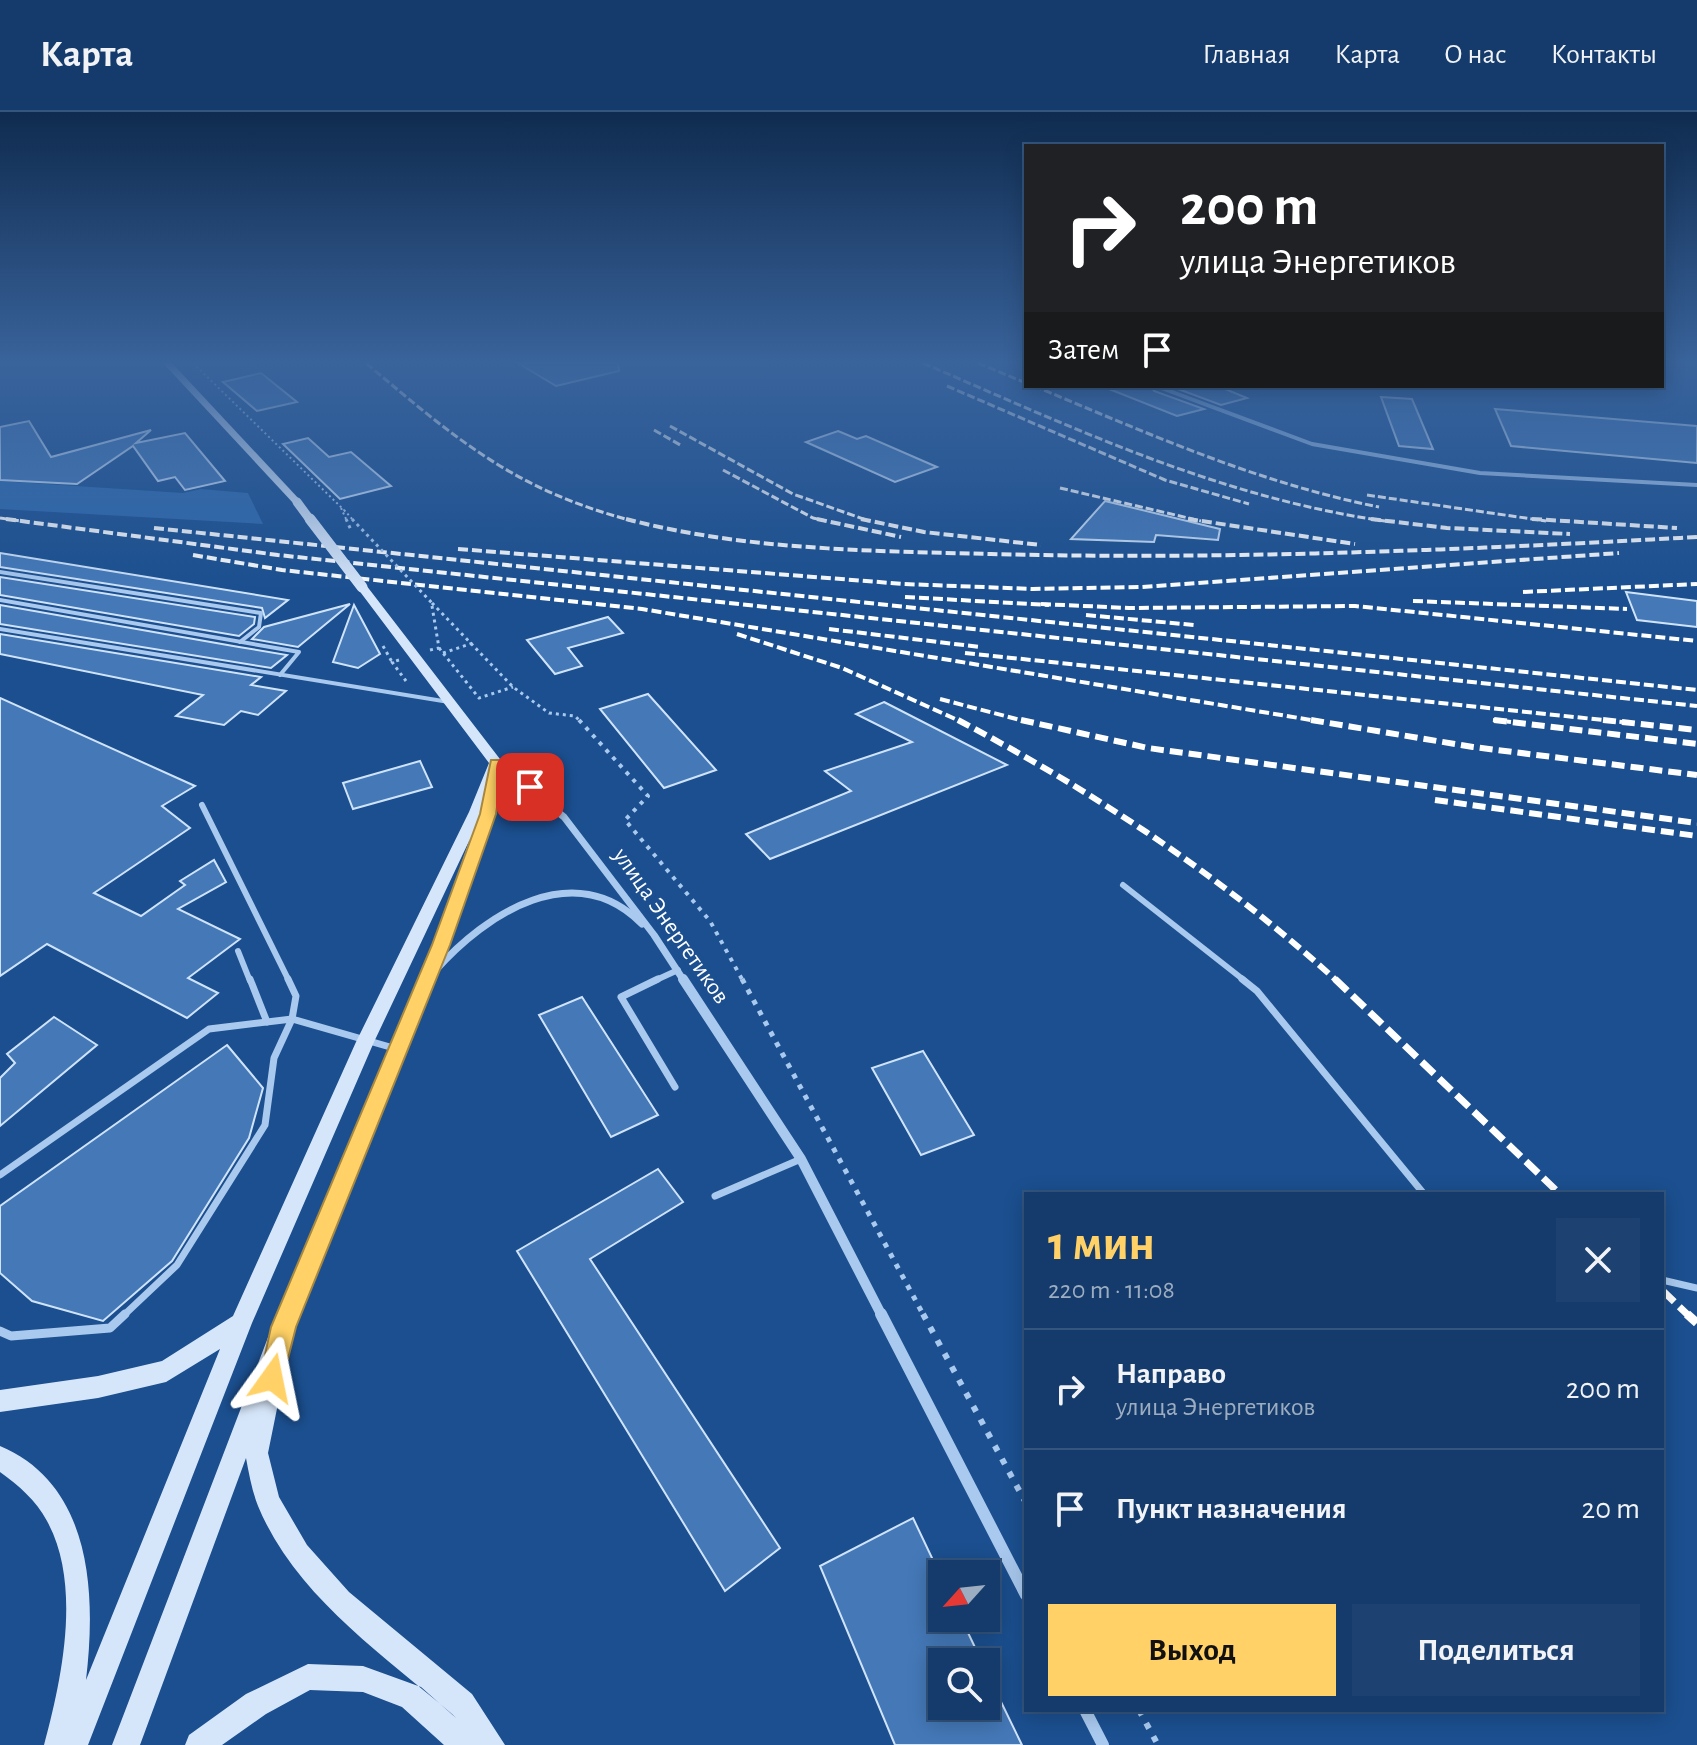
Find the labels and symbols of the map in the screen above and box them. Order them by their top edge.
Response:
pin [496,753,564,821]
street label: улица Энергетиков [608,843,734,1008]
position arrow [230,1336,314,1420]
north arrow [928,1560,1000,1632]

